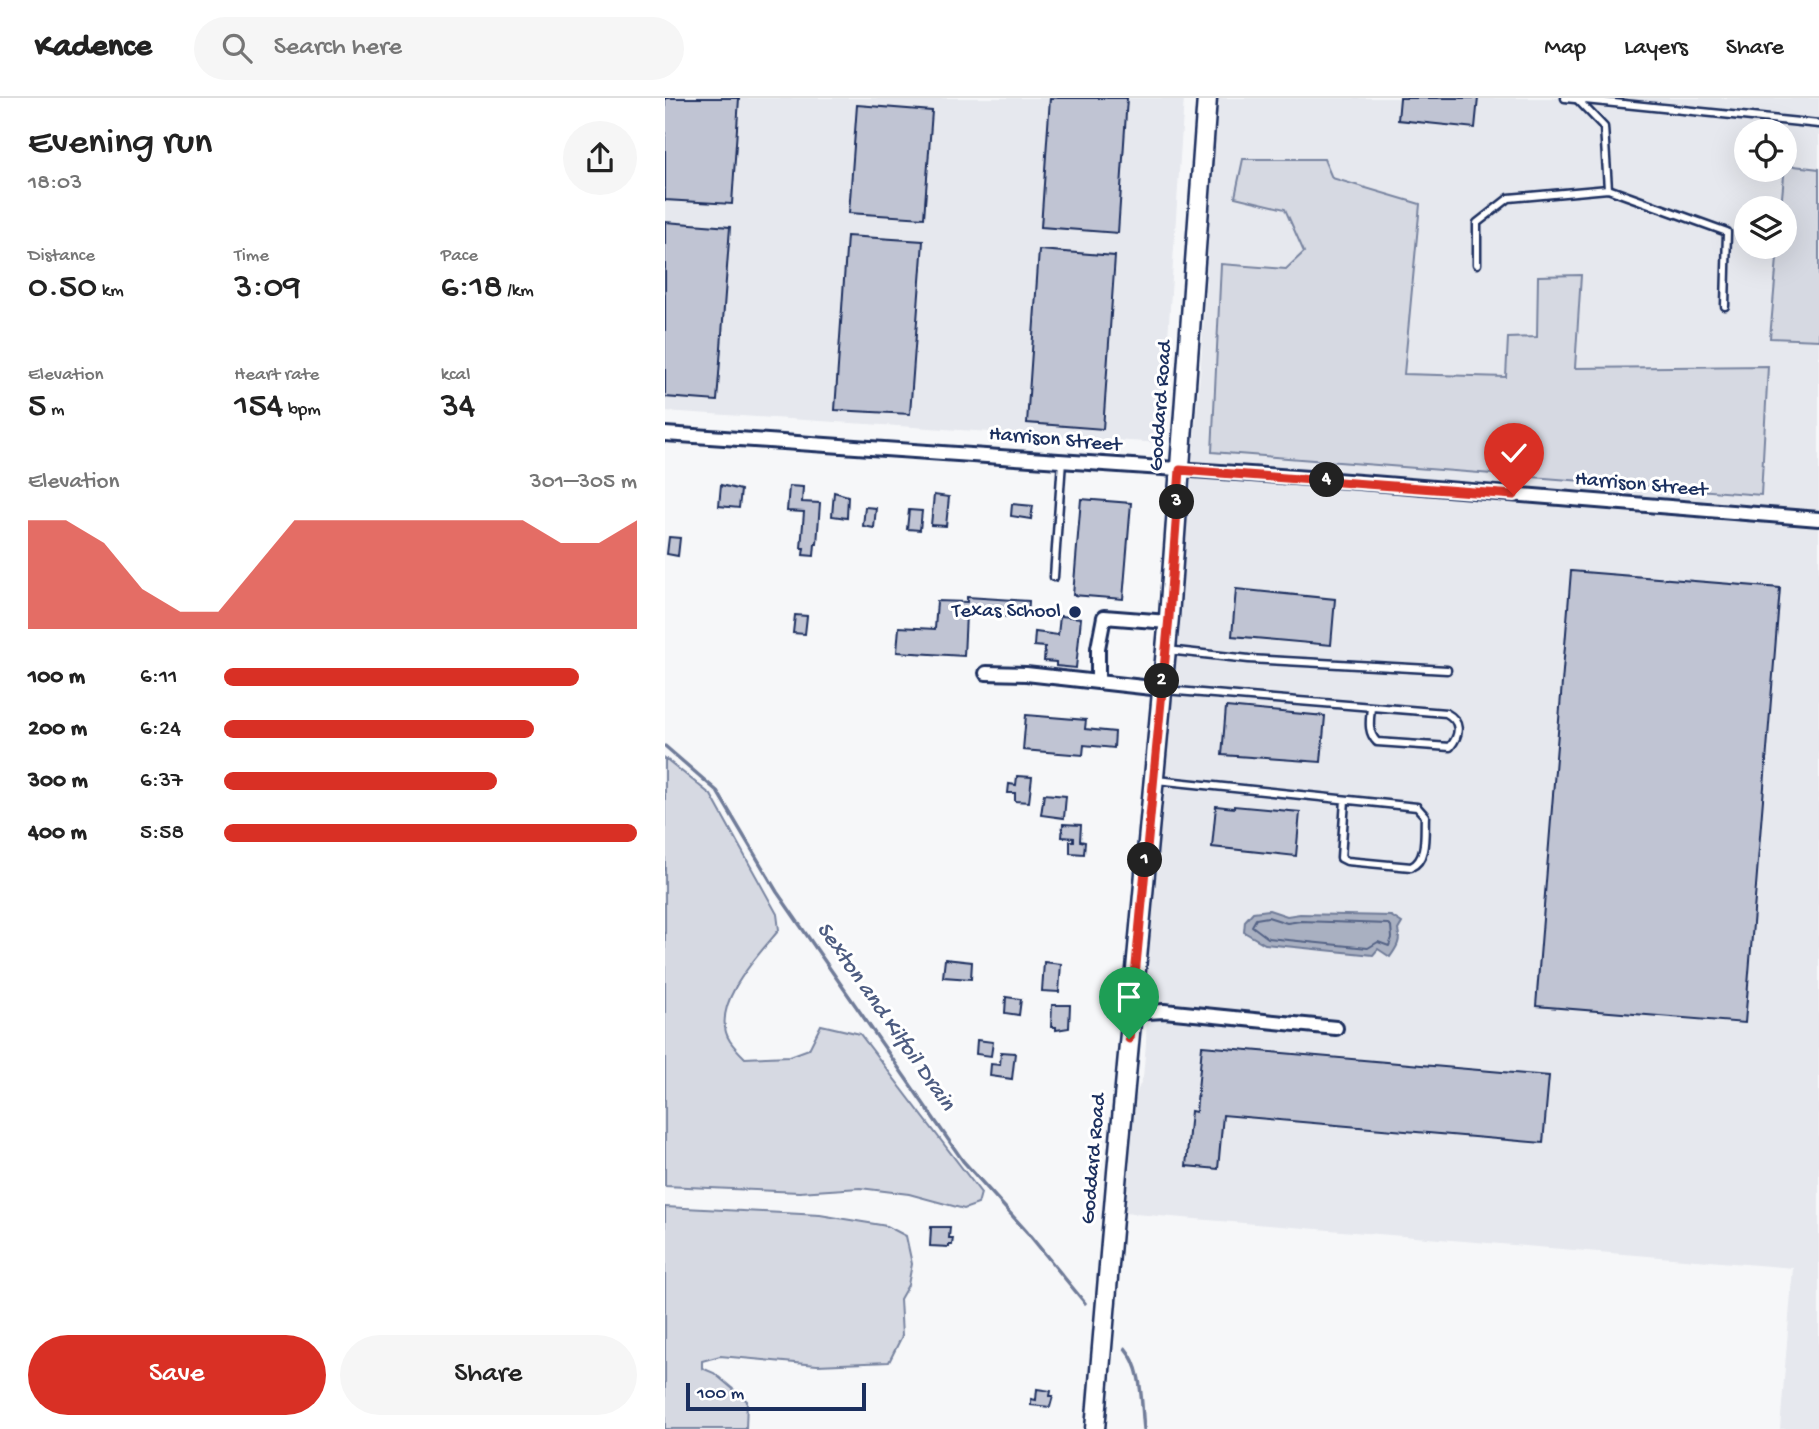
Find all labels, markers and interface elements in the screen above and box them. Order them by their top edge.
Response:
search box [194,17,684,80]
text: Kadence [35,29,152,67]
icon: search [218,29,256,67]
text: Search here [274,33,402,64]
text: Map [1544,34,1586,63]
text: Layers [1624,34,1688,63]
text: Share [1726,34,1784,63]
map controls [1734,119,1797,259]
button: locate [1734,119,1797,182]
button: share [563,121,637,195]
text: Evening run [28,122,212,166]
text: 18:03 [28,170,82,197]
button: layers [1734,196,1797,259]
text: Distance [28,245,95,268]
text: Time [234,245,269,268]
text: Pace [441,245,478,268]
text: 0.50 [28,268,97,309]
text: 3:09 [234,268,301,309]
text: 6:18 [441,268,503,309]
text: km [97,280,124,303]
text: /km [503,280,534,303]
street label: Goddard Road [1145,338,1179,472]
text: Elevation [28,364,104,387]
text: Heart rate [234,364,319,387]
text: kcal [441,364,470,387]
text: 5 [28,387,46,428]
text: 154 [234,387,283,428]
text: 34 [441,387,475,428]
text: m [46,399,64,422]
text: bpm [283,399,321,422]
street label: Harrison Street [988,423,1125,459]
pin [1484,423,1544,495]
icon: check [1495,434,1533,472]
pin: 4 [1309,462,1345,498]
text: 4 [1322,468,1331,491]
street label: Harrison Street [1574,468,1711,504]
text: Elevation [28,469,119,496]
text: 301–305 m [530,469,637,496]
pin: 3 [1159,484,1195,520]
text: 3 [1172,490,1181,513]
place label: Texas School [951,600,1061,625]
marker: Texas School [1067,604,1083,620]
text: 100 m [28,664,85,691]
text: 6:11 [140,664,177,691]
pin: 2 [1145,664,1179,698]
text: 2 [1157,669,1166,692]
text: 200 m [28,716,87,743]
text: 6:24 [140,716,181,743]
text: 300 m [28,768,88,795]
text: 6:37 [140,768,183,795]
text: 400 m [28,820,87,847]
text: 5:58 [140,820,184,847]
pin: 1 [1127,842,1163,878]
text: 1 [1141,848,1148,871]
water label: Sexton and Kilfoil Drain [810,918,961,1117]
pin [1099,967,1159,1039]
icon: arrive [1110,978,1148,1016]
street label: Goddard Road [1077,1091,1113,1225]
button: Save [28,1335,326,1415]
button: Share [340,1335,637,1415]
scale bar [686,1380,866,1412]
text: 100 m [697,1383,744,1406]

